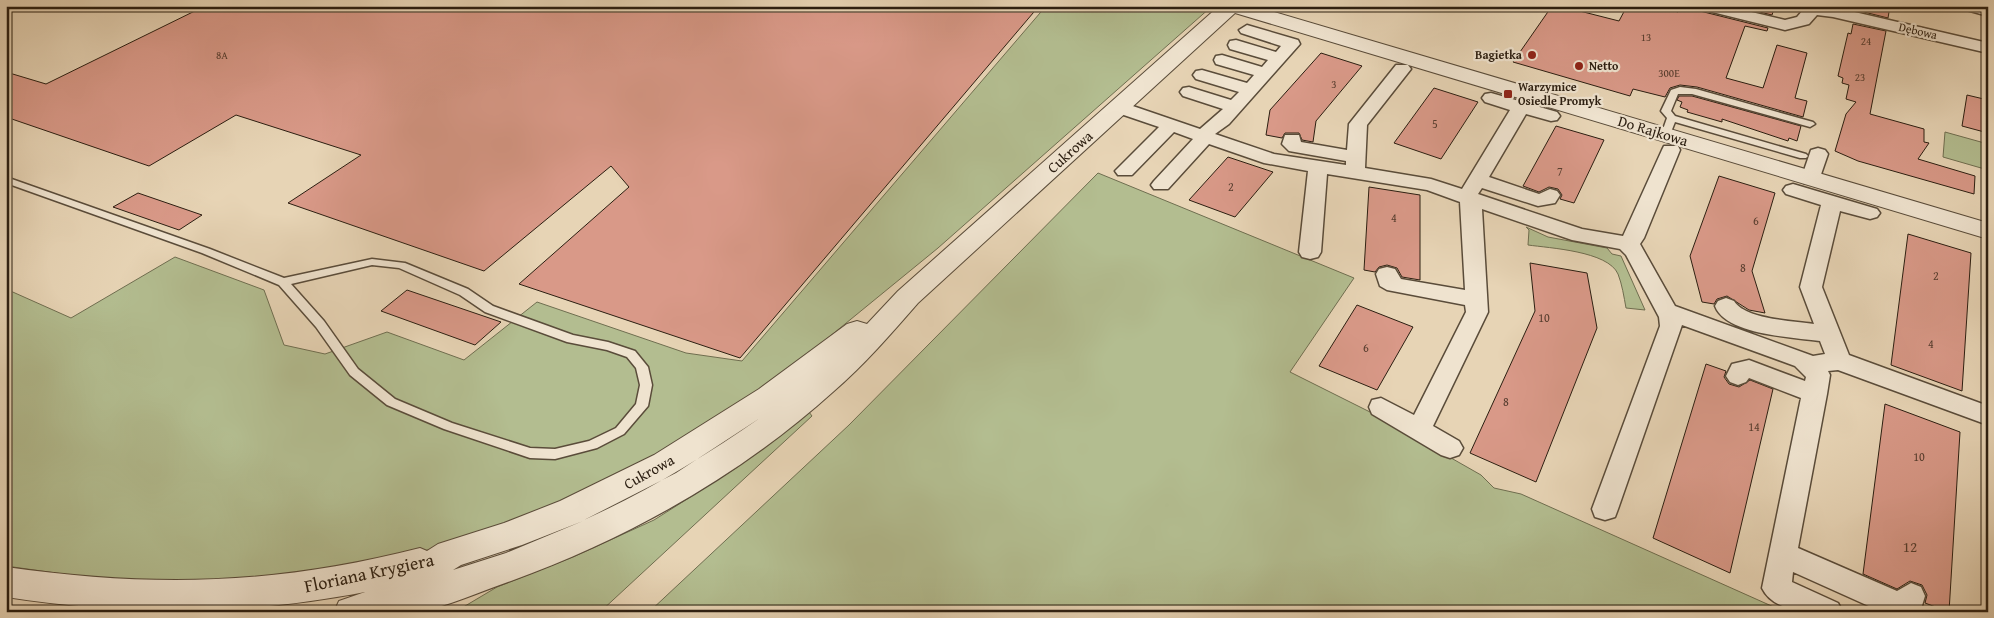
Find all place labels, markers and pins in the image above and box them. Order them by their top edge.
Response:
place label: Bagietka [1475,46,1523,63]
marker: Bagietka [1526,49,1538,61]
place label: Netto [1589,57,1619,74]
marker: Netto [1573,60,1585,72]
place label: Warzymice Osiedle Promyk [1518,78,1602,109]
marker: Warzymice Osiedle Promyk [1502,88,1514,100]

